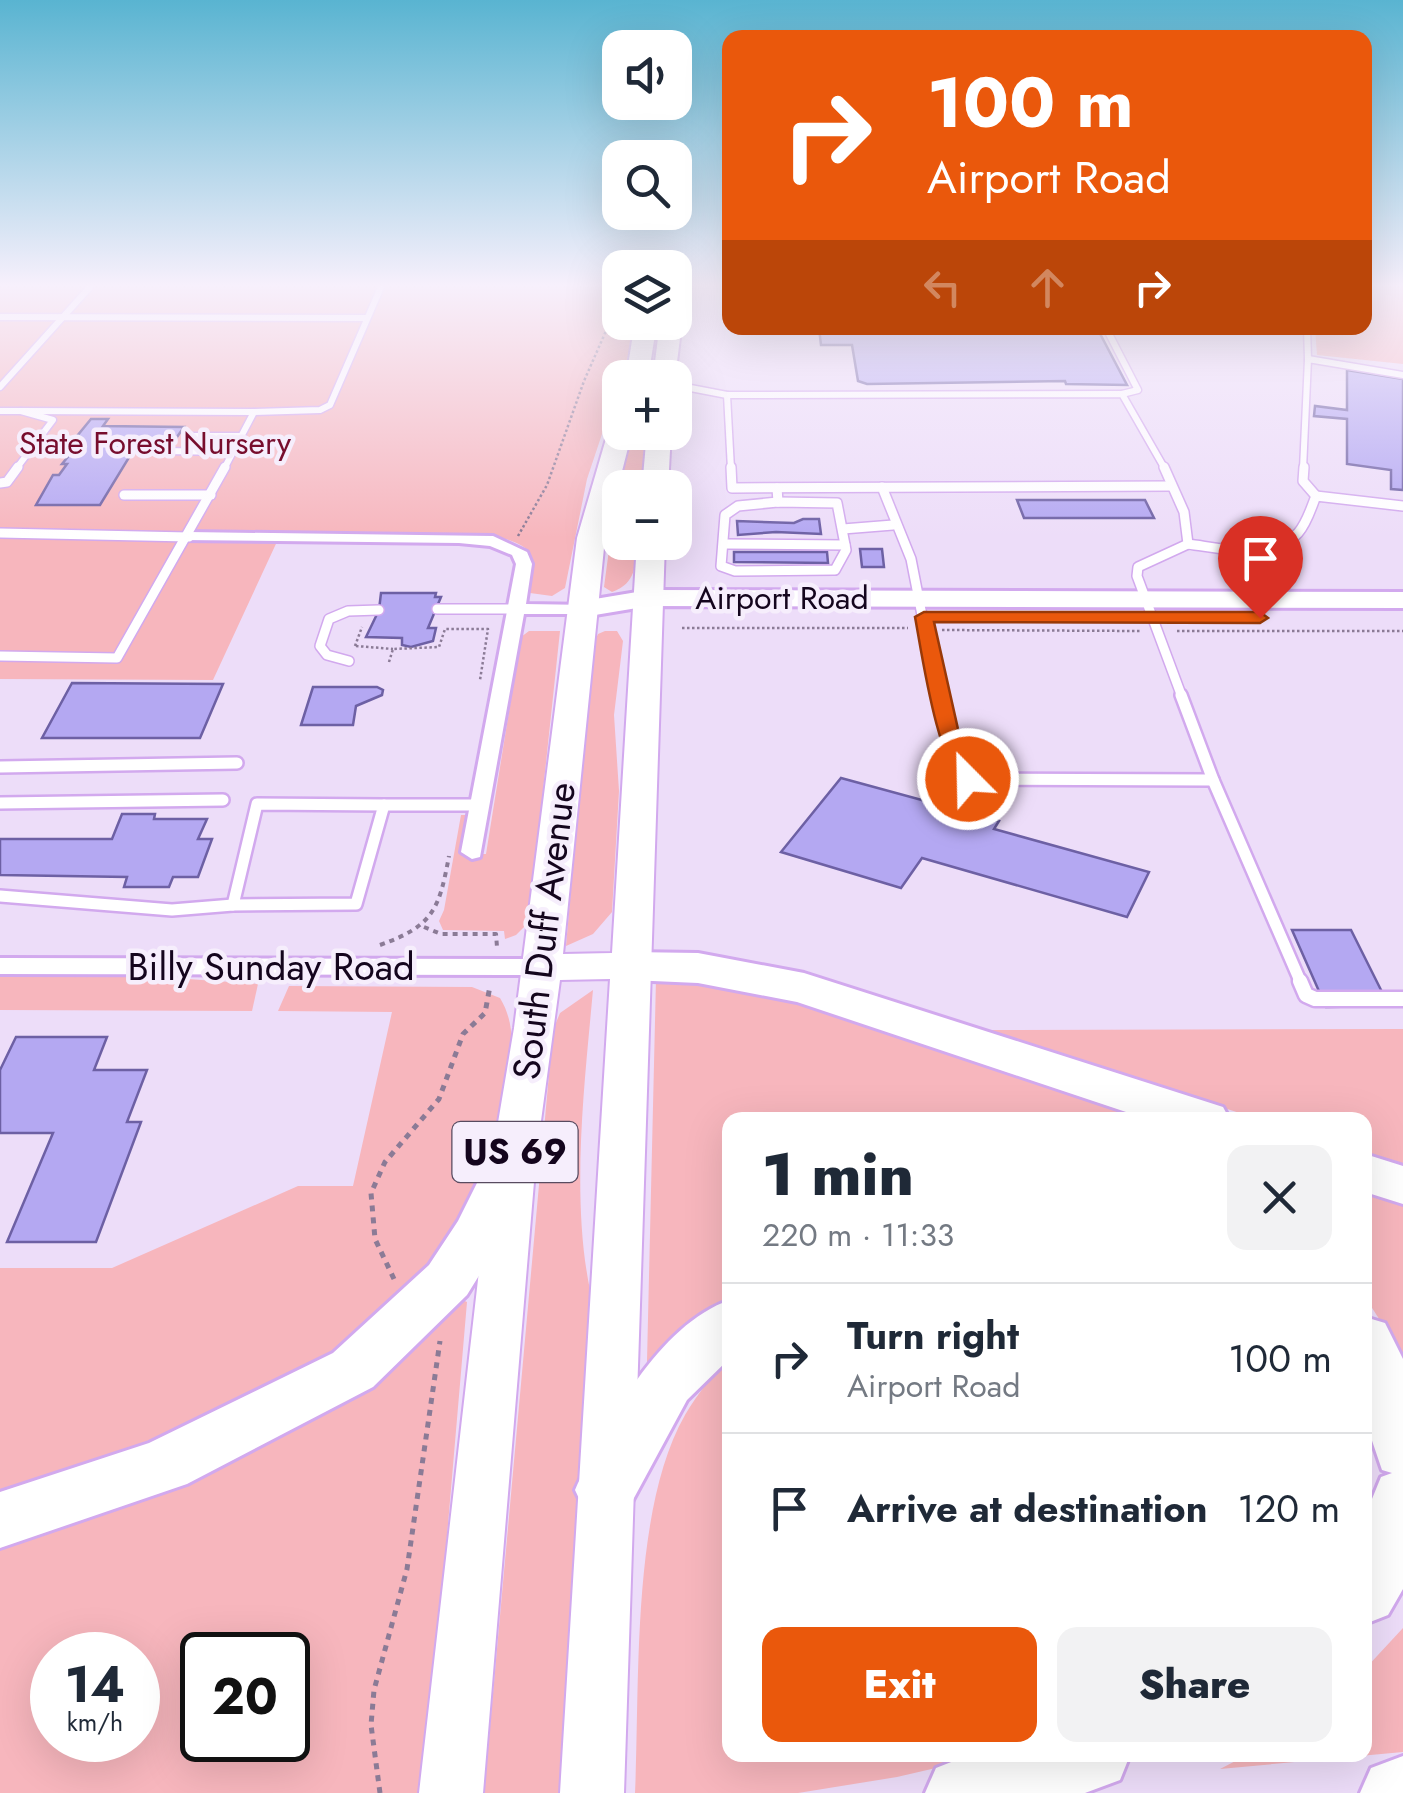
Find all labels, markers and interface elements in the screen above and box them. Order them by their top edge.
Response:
map controls [602,30,692,560]
button: sound [602,30,692,120]
text: 100 m [927,52,1134,153]
icon: right [762,70,892,200]
button: search [602,140,692,230]
text: Airport Road [927,145,1171,210]
button: layers [602,250,692,340]
icon: left [915,260,970,315]
icon: ahead [1020,260,1075,315]
icon: right [1125,260,1180,315]
button: + [602,360,692,450]
park label: State Forest Nursery [19,420,292,466]
button: − [602,470,692,560]
pin [1218,516,1303,619]
icon: arrive [1233,531,1288,586]
street label: Airport Road [695,575,869,621]
position arrow [916,727,1020,831]
street label: South Duff Avenue [498,779,589,1083]
street label: Billy Sunday Road [127,939,415,994]
road number: US 69 [452,1122,578,1182]
text: 1 min [762,1131,914,1218]
button: close [1227,1145,1332,1250]
text: 220 m · 11:33 [762,1212,954,1258]
text: Turn right [847,1308,1019,1363]
icon: right [762,1331,817,1386]
text: 100 m [1228,1331,1332,1386]
text: Airport Road [847,1363,1020,1409]
icon: arrive [762,1481,817,1536]
text: Arrive at destination [847,1481,1208,1536]
text: 120 m [1238,1481,1340,1536]
button: Exit [762,1627,1037,1742]
button: Share [1057,1627,1332,1742]
speed limit sign: 20 [180,1632,310,1762]
text: 14 [65,1648,125,1721]
text: km/h [67,1704,123,1740]

